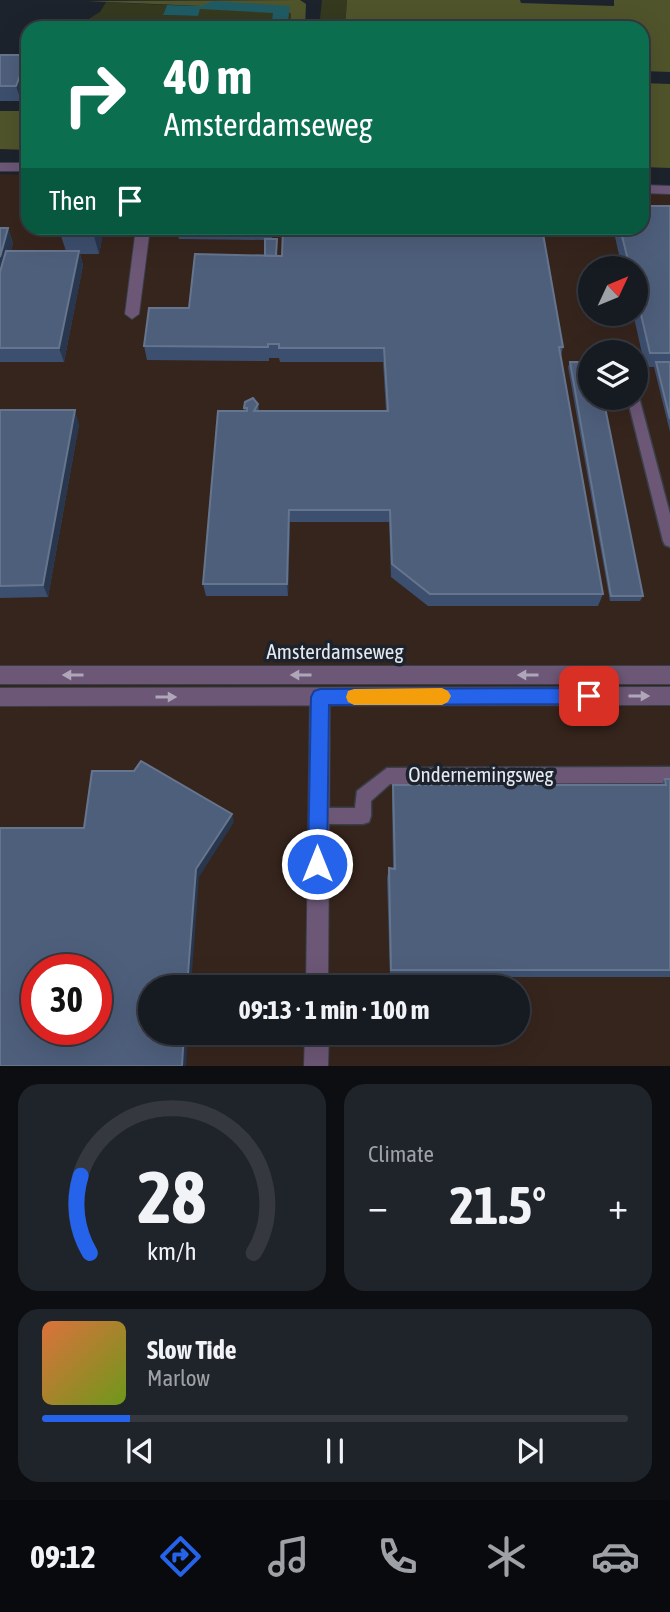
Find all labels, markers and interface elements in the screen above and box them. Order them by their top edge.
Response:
text: 40 m [164,48,252,104]
icon: right [49,49,140,140]
text: Amsterdamseweg [164,106,373,143]
icon: arrive [111,182,149,220]
text: Then [49,186,97,216]
north arrow [578,256,648,326]
map controls [578,256,648,410]
button: layers [578,340,648,410]
street label: Amsterdamseweg [267,639,403,663]
pin [559,666,619,726]
one-way arrow [62,669,84,681]
one-way arrow [290,669,312,681]
one-way arrow [517,669,539,681]
icon: arrive [570,677,608,715]
one-way arrow [628,690,650,702]
one-way arrow [155,691,177,703]
street label: Ondernemingsweg [408,762,554,786]
position arrow [280,827,354,901]
speed limit sign: 30 [21,954,112,1045]
text: 09:13 · 1 min · 100 m [239,995,429,1025]
text: Climate [368,1141,434,1167]
text: 28 [138,1156,206,1239]
text: 21.5° [450,1175,546,1235]
text: − [368,1184,388,1227]
text: + [608,1184,628,1227]
text: km/h [147,1237,197,1265]
text: Slow Tide [147,1335,237,1365]
text: Marlow [147,1365,210,1391]
icon: previous [121,1432,159,1470]
icon: pause [316,1432,354,1470]
icon: next [511,1432,549,1470]
icon: directions [156,1532,205,1581]
icon: music [264,1532,313,1581]
icon: phone [373,1532,422,1581]
icon: climate [482,1532,531,1581]
icon: car [591,1532,640,1581]
text: 09:12 [30,1538,96,1575]

